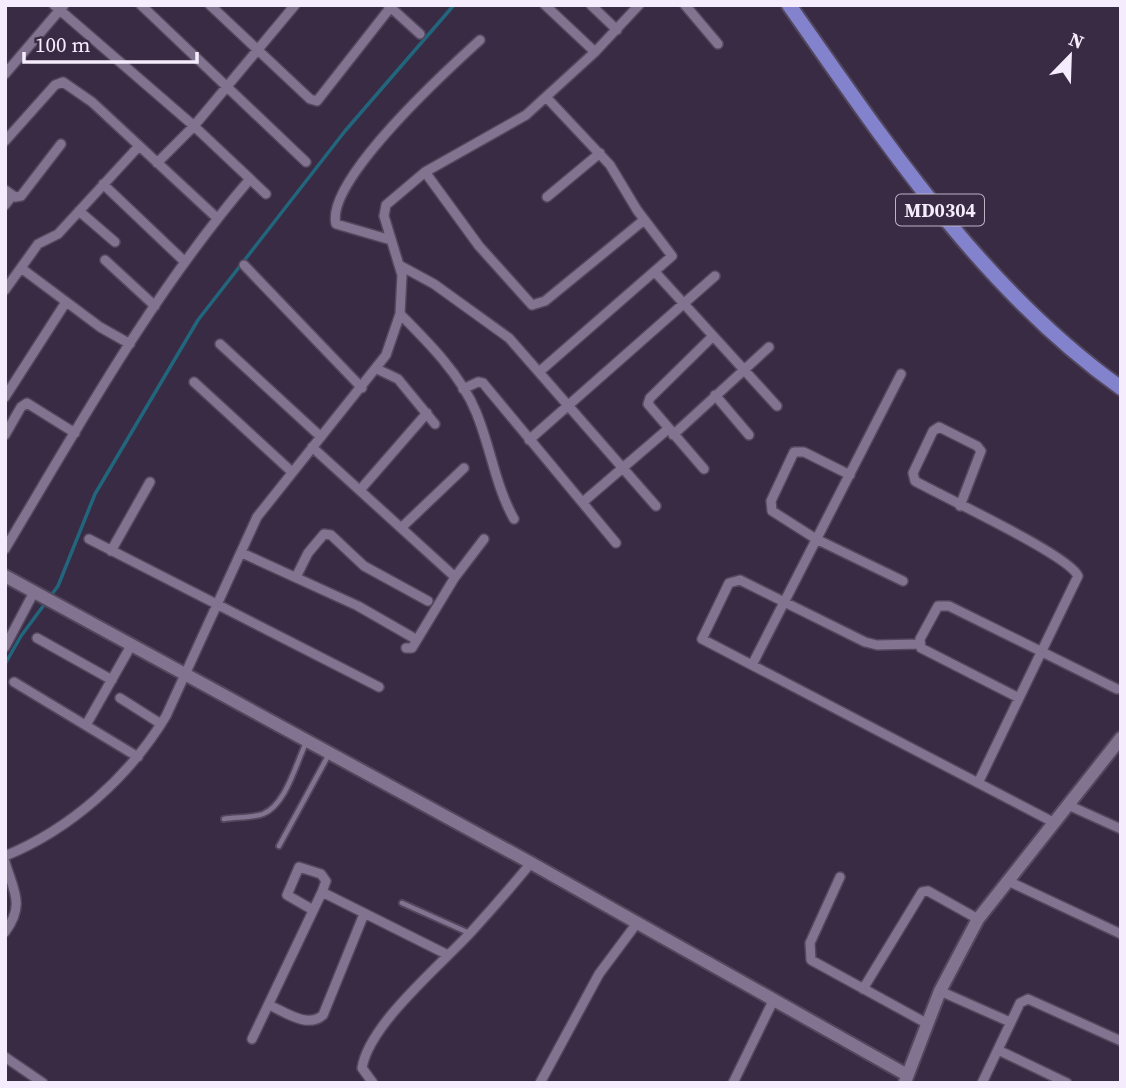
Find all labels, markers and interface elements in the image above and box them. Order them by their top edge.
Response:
scale bar [24,21,198,65]
north arrow [1035,21,1105,91]
text: N [1065,26,1088,55]
text: 100 m [35,30,90,59]
road number: MD0304 [896,194,984,226]

